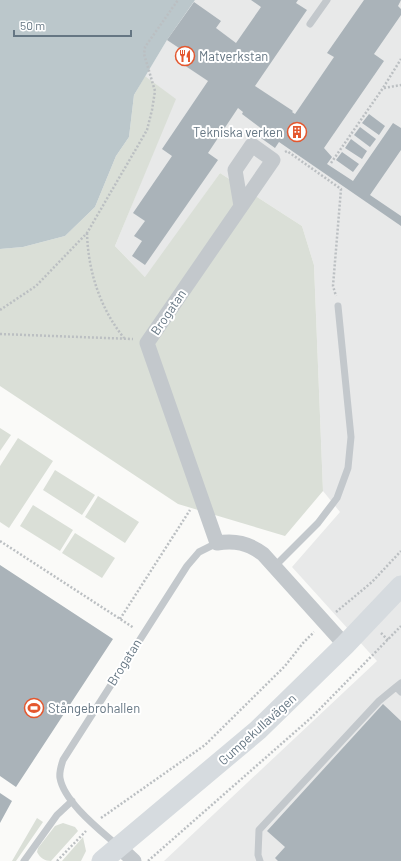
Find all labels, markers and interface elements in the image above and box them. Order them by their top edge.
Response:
scale bar [14,12,131,38]
text: 50 m [20,18,45,32]
restaurant icon: Matverkstan [174,45,196,67]
place label: Matverkstan [199,48,268,64]
building icon: Tekniska verken [286,121,308,143]
place label: Tekniska verken [193,124,283,140]
street label: Brogatan [147,286,189,338]
street label: Brogatan [103,636,145,688]
street label: Gumpekullavägen [215,690,299,768]
sports icon: Stångebrohallen [23,697,45,719]
place label: Stångebrohallen [48,700,140,716]

